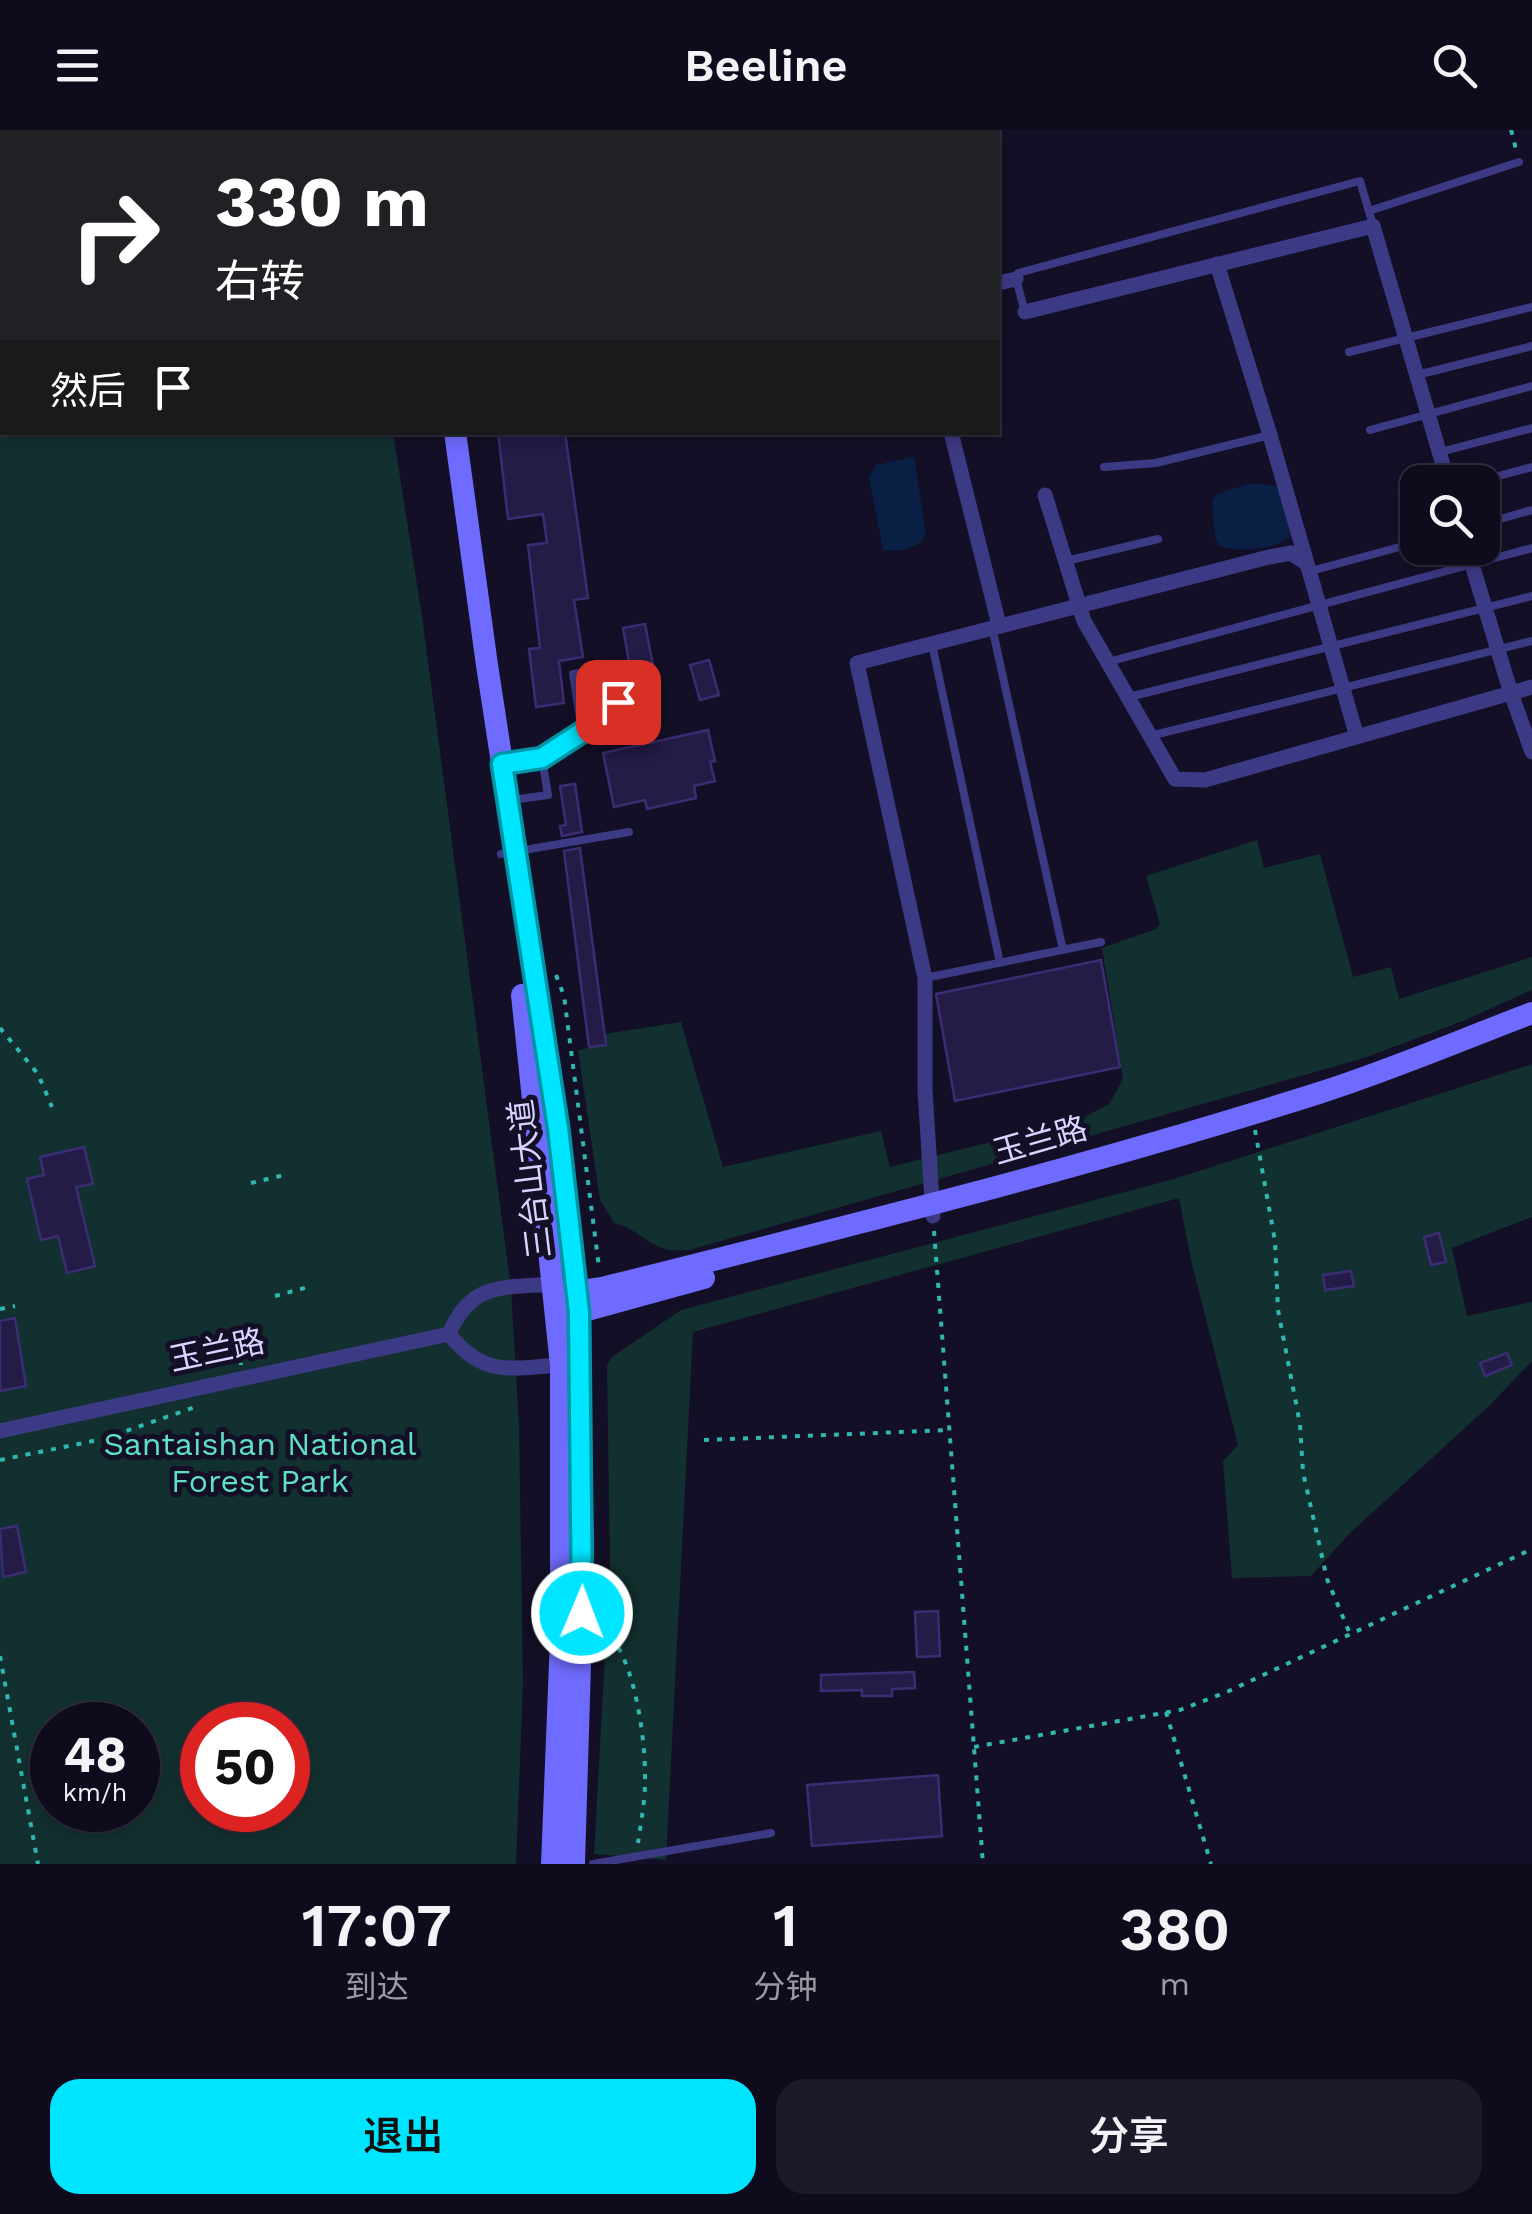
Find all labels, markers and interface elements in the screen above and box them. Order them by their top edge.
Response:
icon: menu [50,38,105,93]
icon: search [1427,38,1482,93]
text: Beeline [684,39,848,92]
text: 330 m [215,161,429,243]
icon: right [50,170,180,300]
text: 右转 [215,255,305,308]
icon: arrive [146,360,201,415]
text: 然后 [50,369,126,413]
map controls [1400,465,1500,565]
button: search [1400,465,1500,565]
pin [576,660,661,745]
icon: arrive [591,675,646,730]
street label: 三台山大道 [501,1097,559,1261]
street label: 玉兰路 [989,1109,1091,1171]
street label: 玉兰路 [166,1321,268,1379]
park label: Santaishan National Forest Park [103,1425,417,1500]
position arrow [530,1561,634,1665]
speed limit sign: 50 [180,1702,310,1832]
text: 48 [63,1725,127,1784]
text: km/h [63,1778,127,1807]
text: 17:07 [302,1890,452,1961]
text: 1 [773,1890,798,1961]
text: 380 [1119,1894,1230,1965]
text: m [1159,1965,1190,2003]
text: 到达 [345,1968,409,2006]
text: 分钟 [754,1968,818,2006]
button: 退出 [50,2079,756,2194]
button: 分享 [776,2079,1482,2194]

